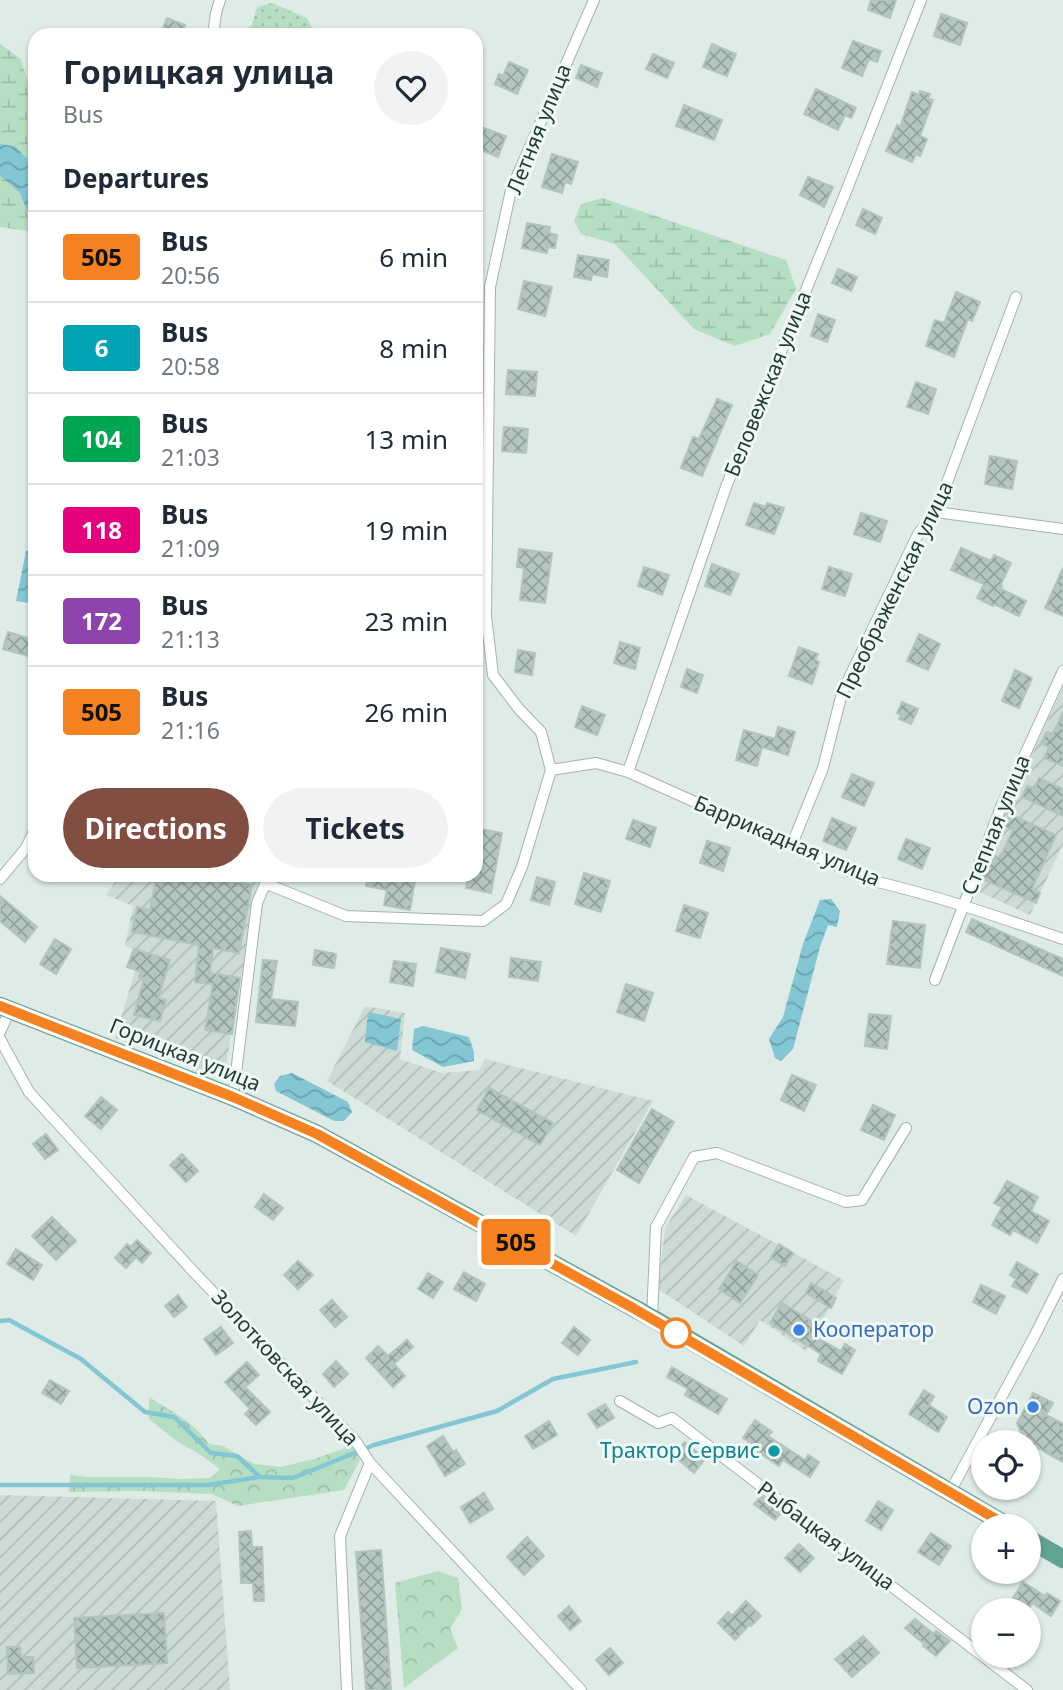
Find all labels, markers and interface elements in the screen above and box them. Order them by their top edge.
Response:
text: Горицкая улица [63,49,334,94]
button: heart [374,51,448,125]
street label: Летняя улица [499,59,577,198]
text: Bus [63,98,103,130]
text: Departures [63,160,209,196]
text: Bus [161,223,208,259]
text: 6 min [379,239,448,275]
text: 505 [81,240,122,273]
text: 20:56 [161,259,220,291]
street label: Беловежская улица [717,287,817,481]
text: Bus [161,314,208,350]
text: 8 min [379,330,448,366]
text: 6 [95,331,108,364]
text: 20:58 [161,350,220,382]
text: Bus [161,405,208,441]
text: 13 min [364,421,448,457]
text: 104 [81,422,122,455]
text: 21:03 [161,441,220,473]
street label: Преображенская улица [829,476,959,703]
text: Bus [161,496,208,532]
text: 19 min [364,512,448,548]
text: 118 [81,513,122,546]
text: 21:09 [161,532,220,564]
text: Bus [161,587,208,623]
text: 23 min [364,603,448,639]
text: 172 [81,604,122,637]
text: 21:13 [161,623,220,655]
text: Bus [161,678,208,714]
text: 26 min [364,694,448,730]
text: 505 [81,695,122,728]
text: 21:16 [161,714,220,746]
street label: Степная улица [954,750,1036,899]
button: Directions [63,788,249,868]
button: Tickets [263,788,448,868]
street label: Баррикадная улица [690,788,885,892]
street label: Горицкая улица [106,1011,265,1097]
line badge: 505 [476,1219,556,1265]
text: 505 [495,1225,537,1258]
street label: Золотковская улица [206,1283,365,1451]
place label: Кооператор [813,1315,934,1343]
unlabelled marker [661,1318,691,1348]
marker: Кооператор [791,1322,807,1338]
place label: Ozon [967,1392,1019,1420]
marker: Ozon [1025,1399,1041,1415]
map controls [971,1430,1041,1668]
button: locate [971,1430,1041,1500]
place label: Трактор Сервис [600,1436,760,1464]
marker: Трактор Сервис [766,1443,782,1459]
street label: Рыбацкая улица [752,1474,901,1596]
button: + [971,1514,1041,1584]
button: − [971,1598,1041,1668]

